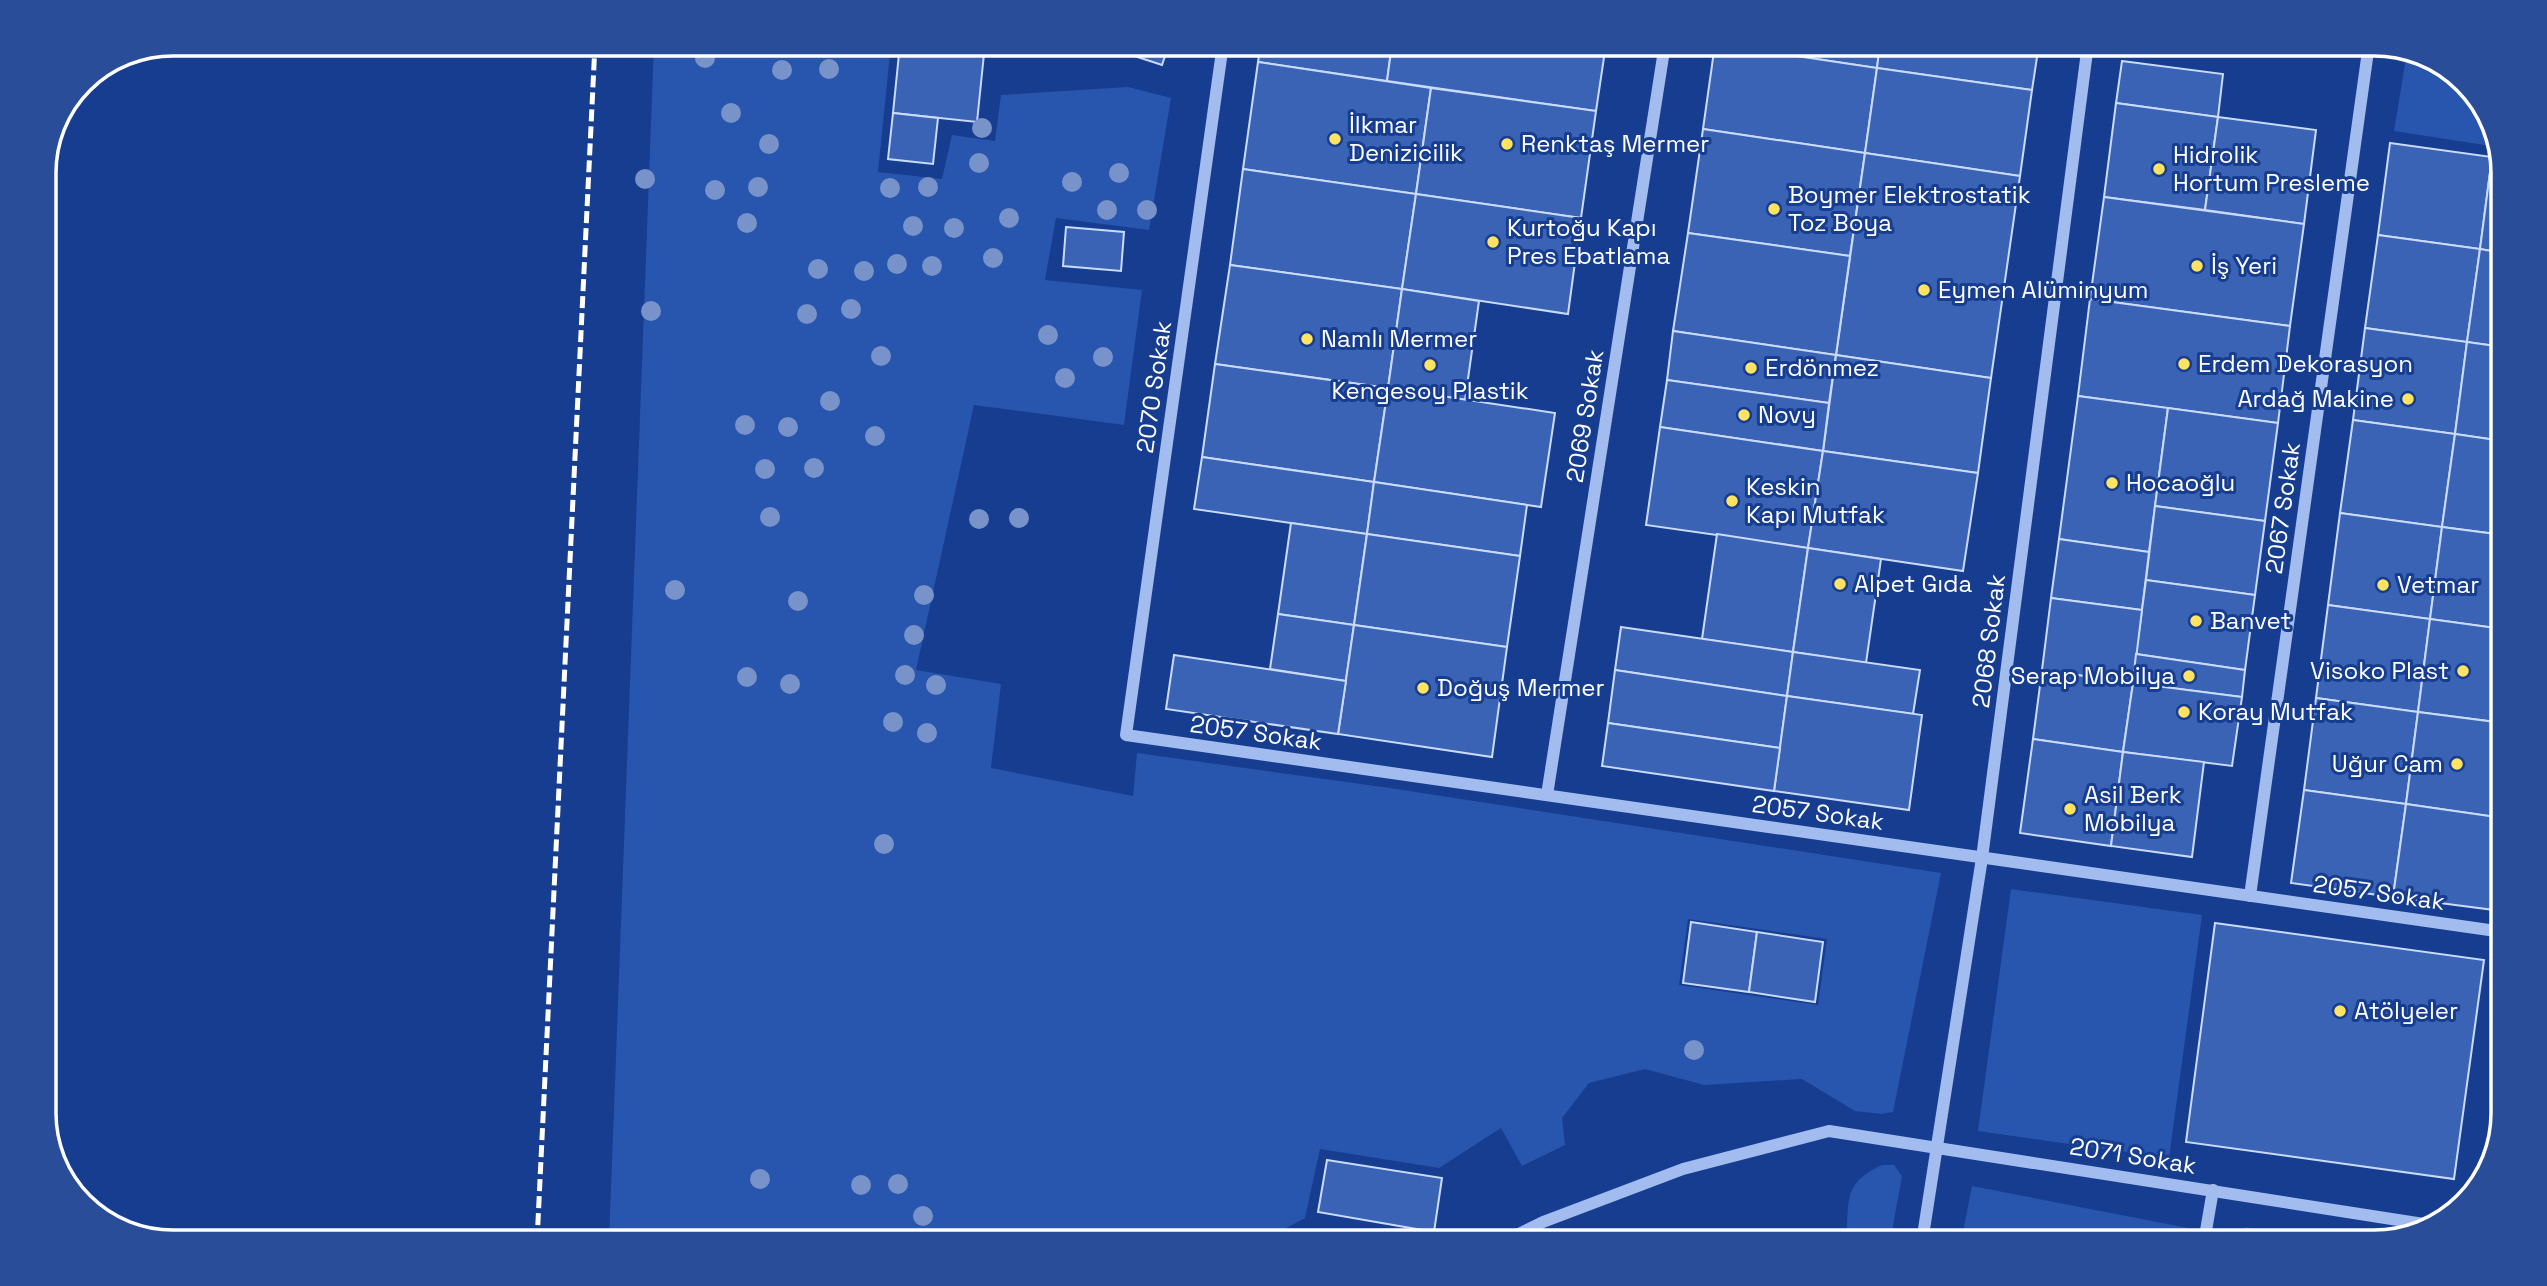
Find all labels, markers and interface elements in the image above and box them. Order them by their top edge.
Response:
place label: İlkmar Denizicilik [1349,109,1463,168]
place label: Renktaş Mermer [1521,128,1709,159]
marker: İlkmar Denizicilik [1327,131,1343,147]
marker: Renktaş Mermer [1499,136,1515,152]
place label: Hidrolik Hortum Presleme [2173,139,2370,198]
marker: Hidrolik Hortum Presleme [2151,161,2167,177]
place label: Boymer Elektrostatik Toz Boya [1788,179,2031,238]
marker: Boymer Elektrostatik Toz Boya [1766,201,1782,217]
place label: Kurtoğu Kapı Pres Ebatlama [1507,212,1670,271]
marker: Kurtoğu Kapı Pres Ebatlama [1485,234,1501,250]
place label: İş Yeri [2211,250,2277,281]
marker: İş Yeri [2189,258,2205,274]
place label: Eymen Alüminyum [1938,274,2148,305]
marker: Eymen Alüminyum [1916,282,1932,298]
street label: 2070 Sokak [1129,319,1178,455]
place label: Namlı Mermer [1321,323,1477,354]
marker: Namlı Mermer [1299,331,1315,347]
street label: 2069 Sokak [1559,347,1610,485]
place label: Erdem Dekorasyon [2198,348,2413,379]
place label: Erdönmez [1765,352,1879,383]
marker: Erdem Dekorasyon [2176,356,2192,372]
marker: Kengesoy Plastik [1422,357,1438,373]
marker: Erdönmez [1743,360,1759,376]
place label: Kengesoy Plastik [1331,375,1529,406]
place label: Ardağ Makine [2237,383,2394,414]
marker: Ardağ Makine [2400,391,2416,407]
place label: Novy [1758,399,1816,430]
marker: Novy [1736,407,1752,423]
street label: 2067 Sokak [2258,440,2307,576]
place label: Hocaoğlu [2126,467,2235,498]
place label: Keskin Kapı Mutfak [1746,471,1885,530]
marker: Hocaoğlu [2104,475,2120,491]
marker: Keskin Kapı Mutfak [1724,493,1740,509]
place label: Alpet Gıda [1854,568,1973,599]
place label: Vetmar [2397,569,2479,600]
street label: 2068 Sokak [1965,572,2012,710]
marker: Alpet Gıda [1832,576,1848,592]
marker: Vetmar [2375,577,2391,593]
place label: Banvet [2210,605,2291,636]
marker: Banvet [2188,613,2204,629]
place label: Visoko Plast [2310,655,2449,686]
place label: Serap Mobilya [2011,660,2175,691]
marker: Visoko Plast [2455,663,2471,679]
marker: Serap Mobilya [2181,668,2197,684]
place label: Doğuş Mermer [1437,672,1605,703]
marker: Doğuş Mermer [1415,680,1431,696]
place label: Koray Mutfak [2198,696,2353,727]
marker: Koray Mutfak [2176,704,2192,720]
street label: 2057 Sokak [1188,708,1324,757]
place label: Uğur Cam [2332,748,2443,779]
marker: Uğur Cam [2449,756,2465,772]
place label: Asil Berk Mobilya [2084,779,2182,838]
street label: 2057 Sokak [1750,788,1886,837]
marker: Asil Berk Mobilya [2062,801,2078,817]
street label: 2057 Sokak [2311,868,2447,917]
place label: Atölyeler [2354,995,2458,1026]
marker: Atölyeler [2332,1003,2348,1019]
street label: 2071 Sokak [2068,1130,2199,1181]

